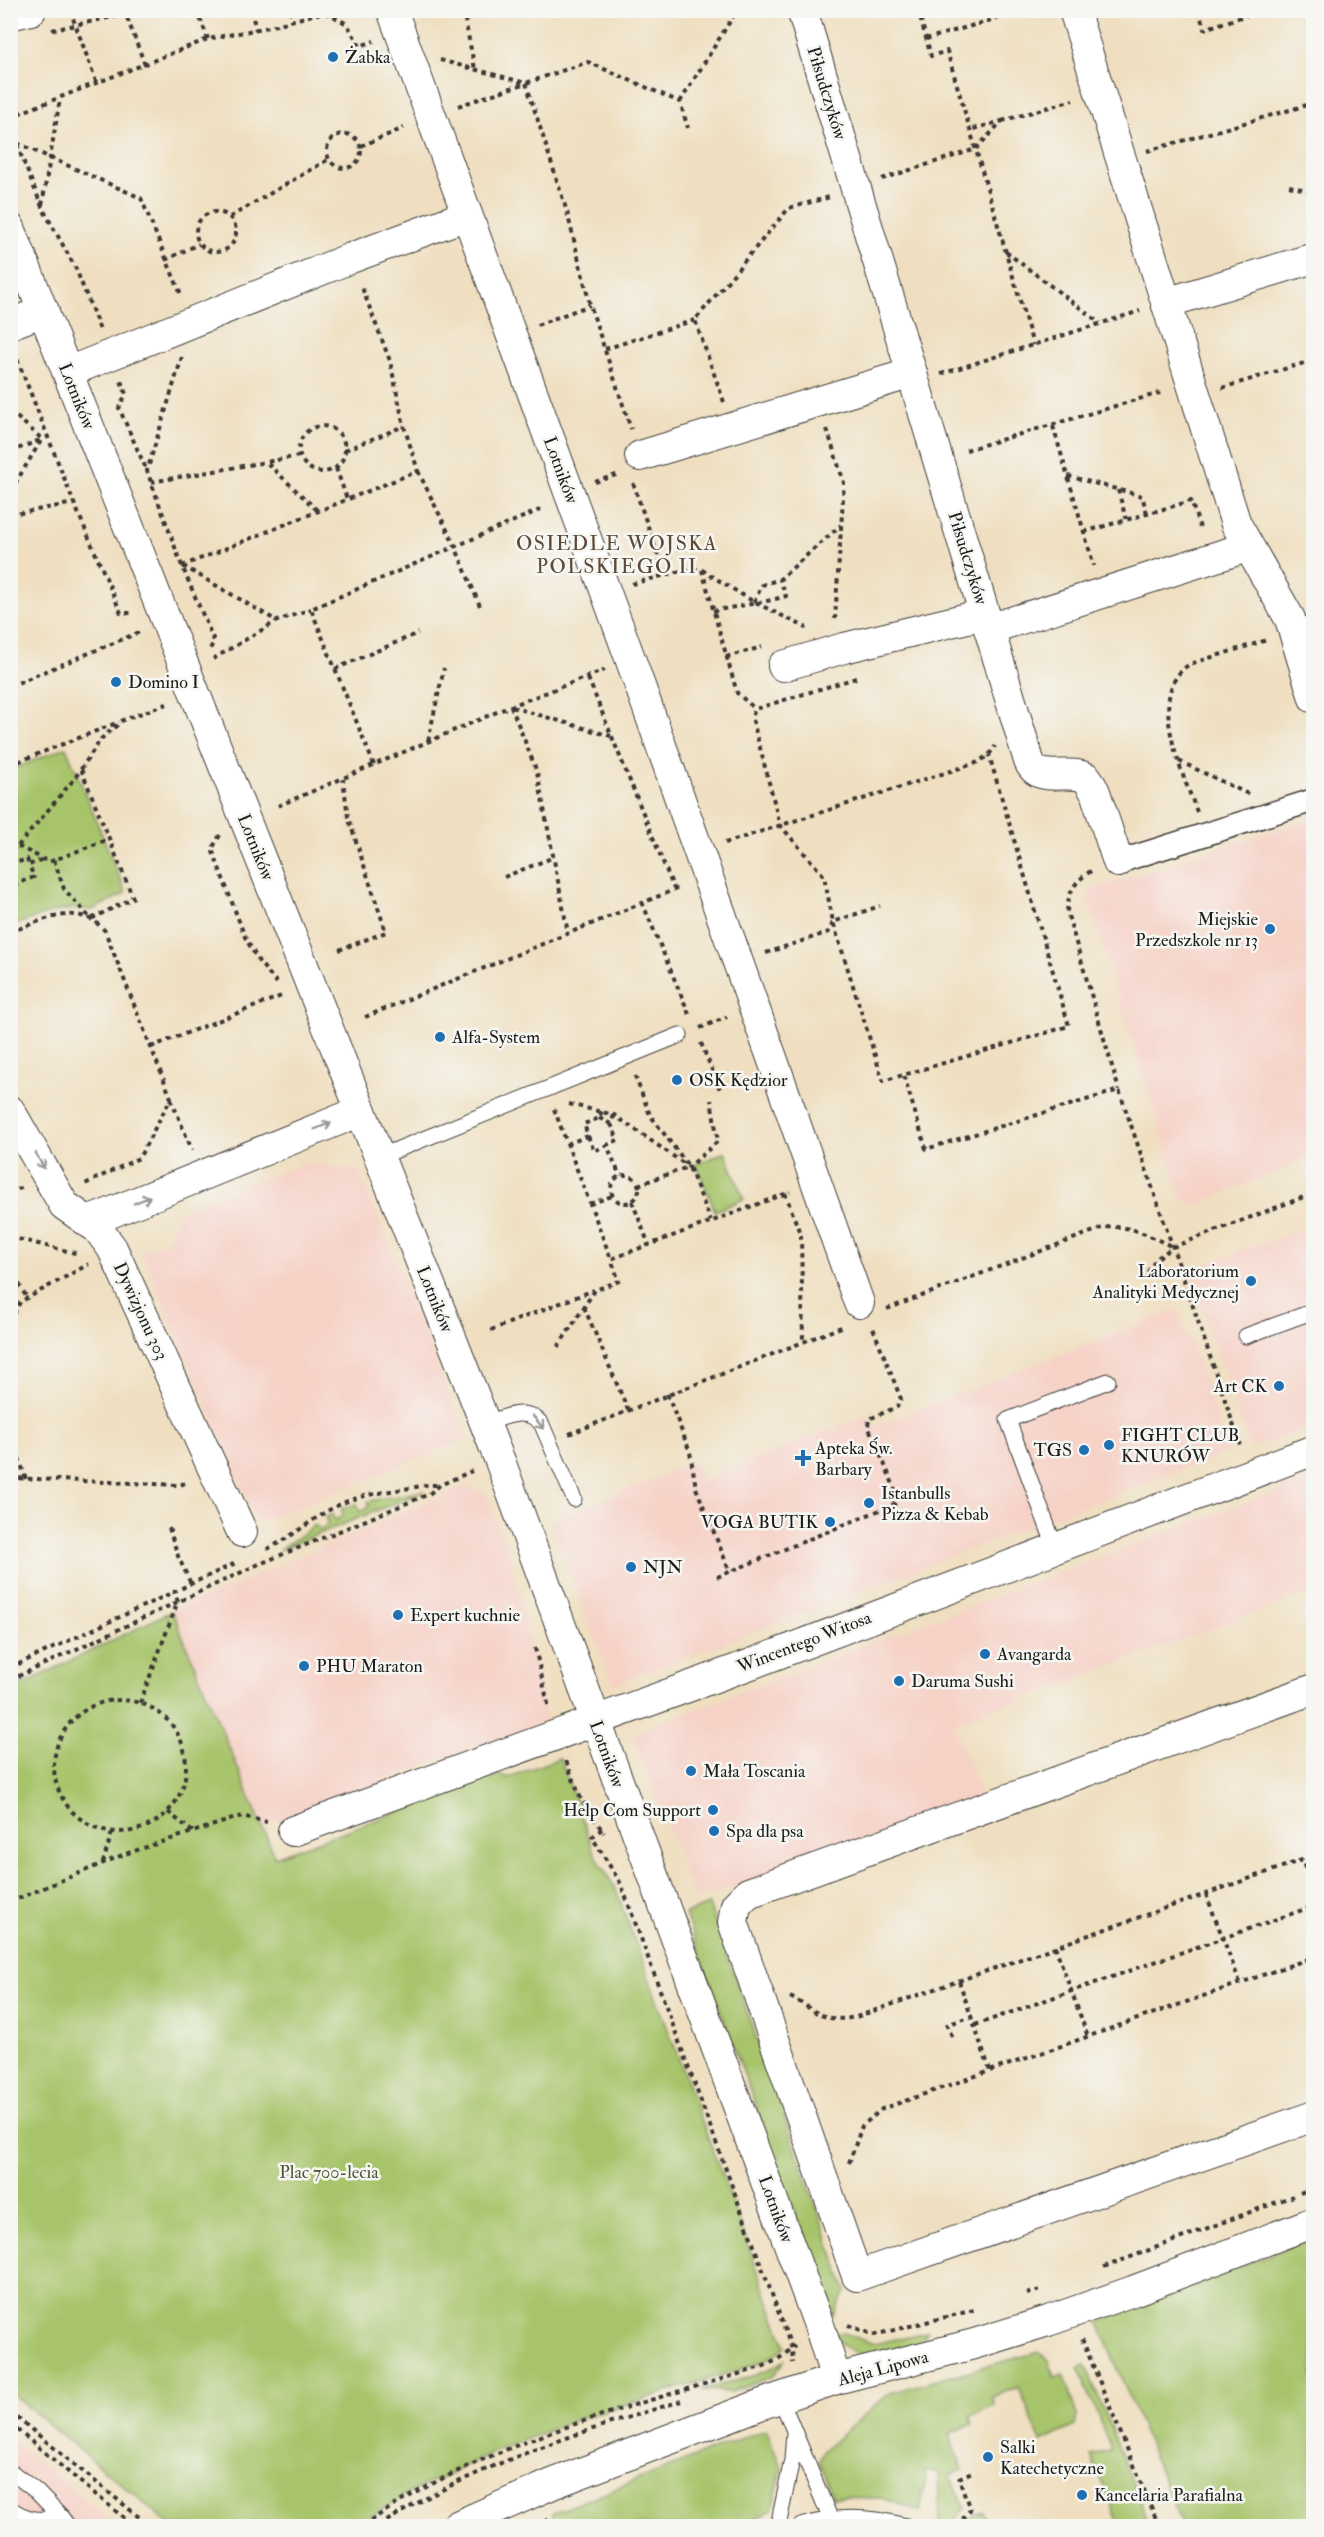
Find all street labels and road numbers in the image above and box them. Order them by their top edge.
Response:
street label: Piłsudczyków [801,44,852,143]
street label: Lotników [53,360,101,434]
street label: Lotników [538,434,584,508]
street label: Piłsudczyków [942,509,993,608]
street label: Lotników [232,811,280,885]
street label: Dywizjonu 303 [108,1259,173,1364]
street label: Lotników [411,1263,459,1337]
street label: Wincentego Witosa [733,1606,875,1679]
street label: Lotników [584,1718,630,1792]
street label: Lotników [753,2173,799,2247]
street label: Aleja Lipowa [834,2345,931,2392]

